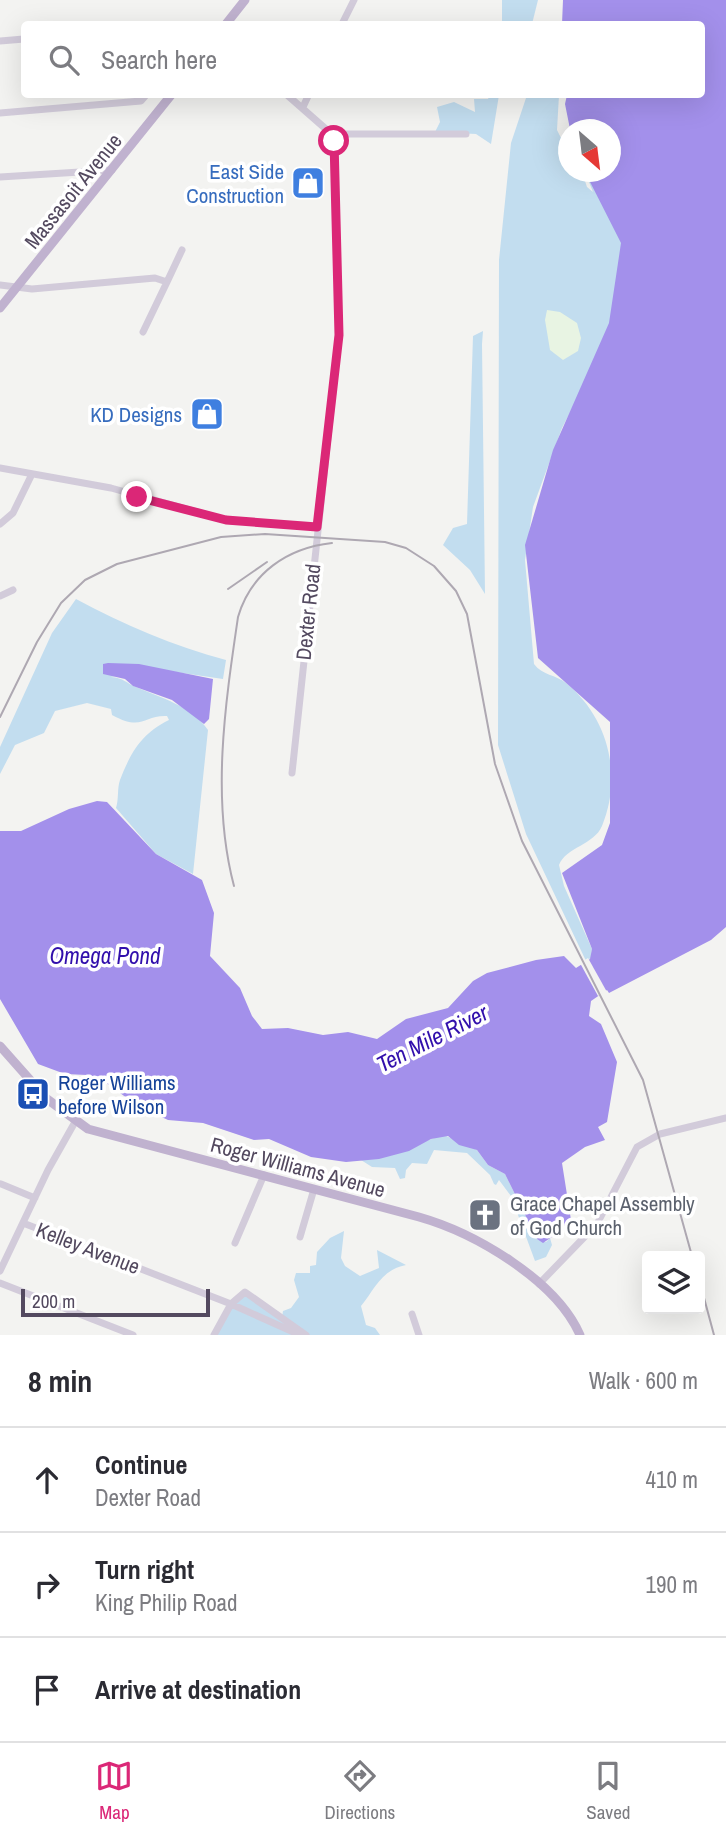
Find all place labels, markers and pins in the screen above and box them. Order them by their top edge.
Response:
place label: East Side Construction [186,157,284,210]
shop icon: East Side Construction [289,164,327,202]
shop icon: KD Designs [188,395,226,433]
place label: KD Designs [90,400,182,429]
place label: Roger Williams before Wilson [58,1068,176,1121]
bus stop icon: Roger Williams before Wilson [14,1075,52,1113]
place label: Grace Chapel Assembly of God Church [510,1189,695,1242]
church icon: Grace Chapel Assembly of God Church [466,1196,504,1234]

